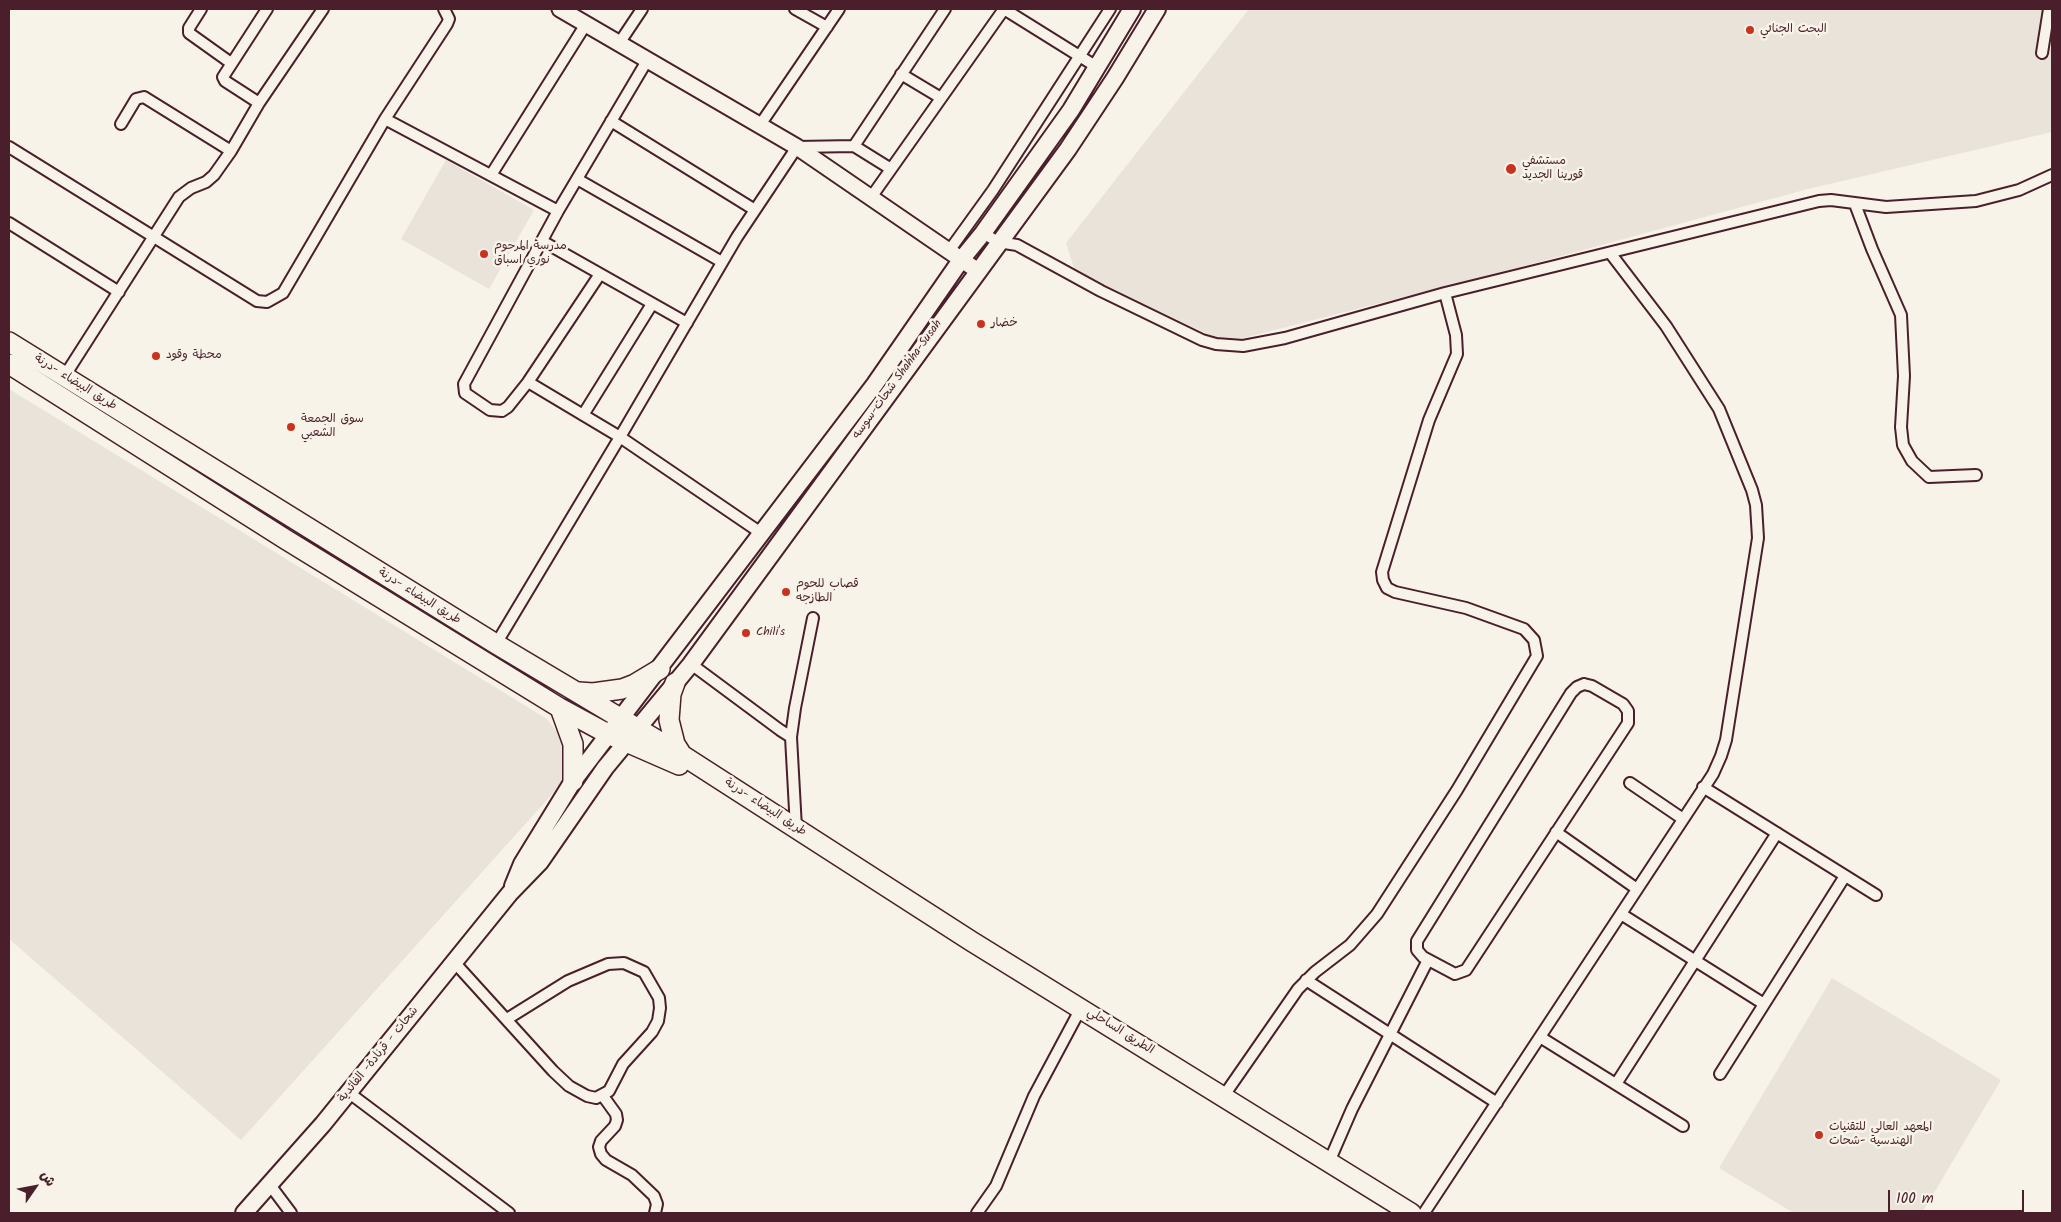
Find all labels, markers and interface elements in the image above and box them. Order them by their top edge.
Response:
place label: البحت الجنائي [1760,23,1827,37]
marker: البحت الجنائي [1744,24,1756,36]
place label: مستشفي قورينا الجديد [1522,155,1583,183]
marker: مستشفي قورينا الجديد [1504,162,1518,176]
place label: مدرسة المرحوم نوري اسباق [494,240,567,268]
marker: مدرسة المرحوم نوري اسباق [478,248,490,260]
place label: خضار [991,317,1018,331]
street label: شحات-سوسه Shahha-Susah [850,318,946,442]
marker: خضار [975,318,987,330]
place label: محطة وقود [166,349,222,363]
marker: محطة وقود [150,350,162,362]
street label: طريق البيضاء -درنة [31,352,119,414]
place label: سوق الجمعة الشعبي [301,413,364,441]
marker: سوق الجمعة الشعبي [285,421,297,433]
street label: طريق البيضاء -درنة [375,566,463,628]
place label: قصاب للحوم الطازجه [796,578,859,606]
marker: قصاب للحوم الطازجه [780,586,792,598]
place label: Chili's [756,626,785,640]
marker: Chili's [740,627,752,639]
street label: طريق البيضاء -درنة [721,776,809,840]
street label: شحات - قرنادة- الفائدية [336,1004,422,1106]
street label: الطريق الساحلي [1084,1006,1156,1058]
place label: المعهد العالي للتقنيات الهندسية -شحات [1829,1121,1932,1149]
marker: المعهد العالي للتقنيات الهندسية -شحات [1813,1129,1825,1141]
north arrow [10,1162,60,1212]
text: ش [34,1166,61,1191]
scale bar [1891,1180,2027,1212]
text: 100 m [1896,1187,1934,1211]

